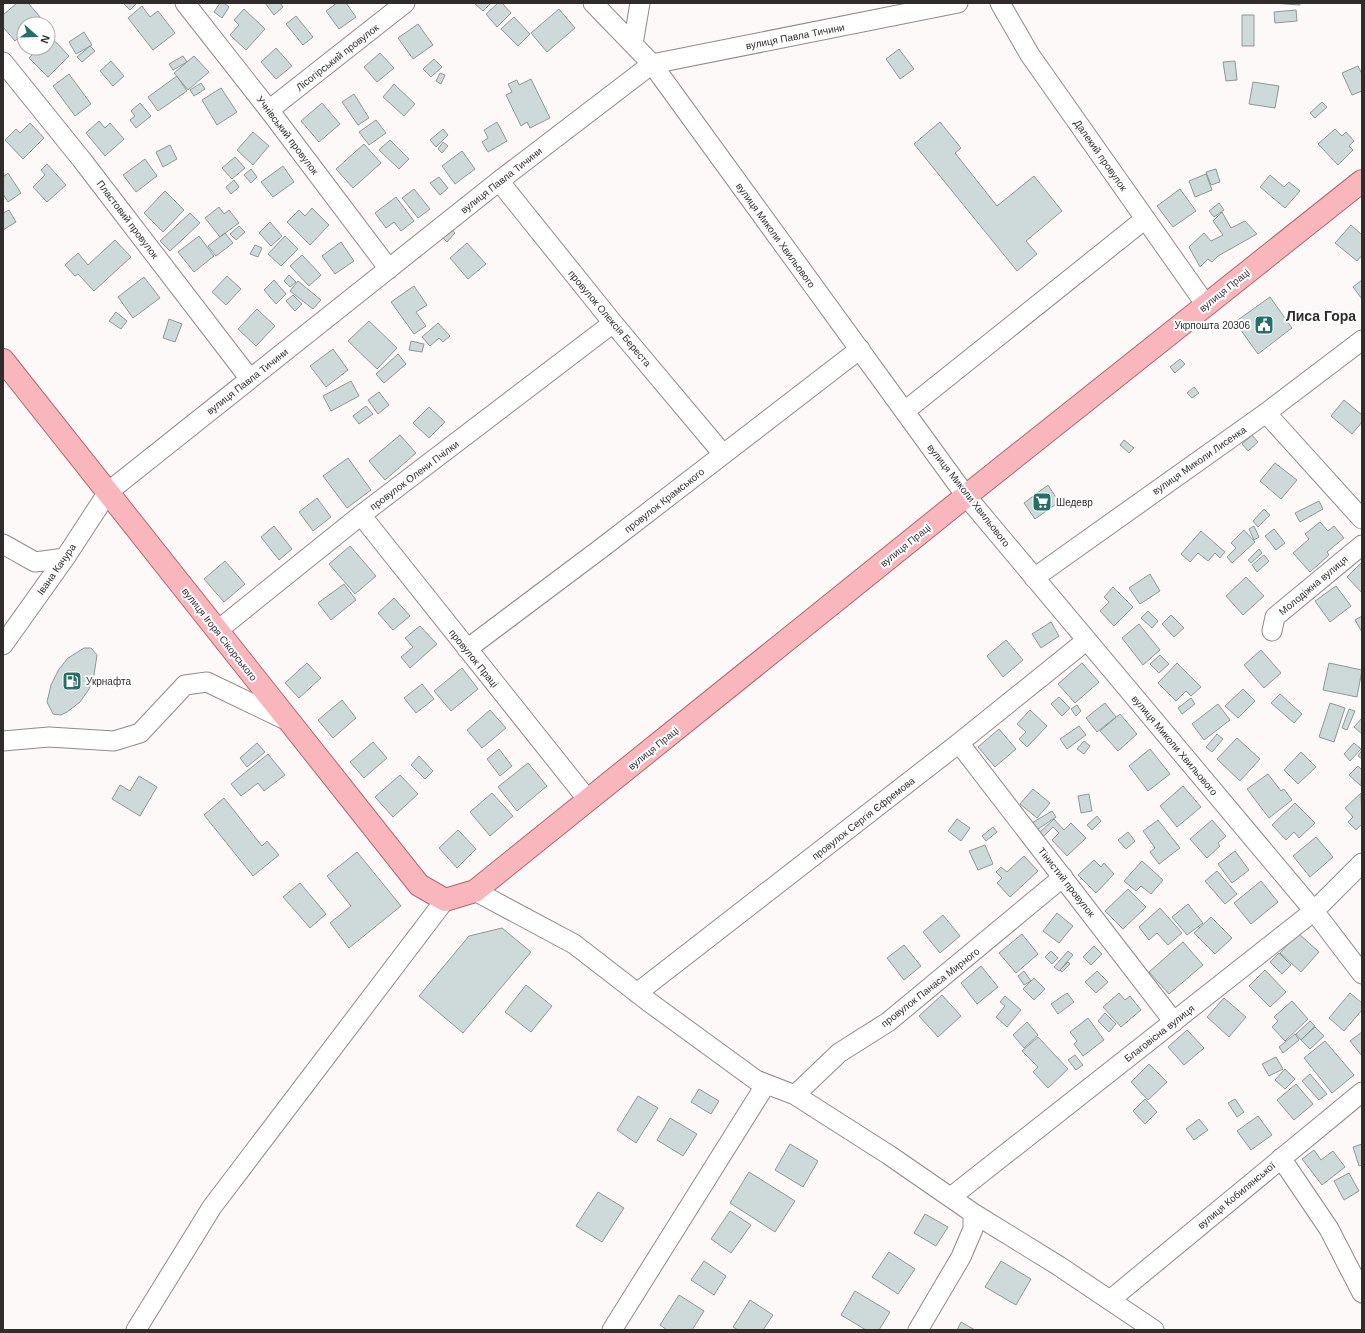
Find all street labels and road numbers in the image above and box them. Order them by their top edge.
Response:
street label: Лісогірський провулок [294,21,381,93]
street label: вулиця Павла Тичини [745,22,845,51]
street label: Учнівський провулок [255,94,321,177]
street label: Далекий провулок [1072,118,1130,193]
street label: вулиця Павла Тичини [458,145,544,216]
street label: Пластовий провулок [95,178,161,261]
street label: вулиця Миколи Хвильового [734,181,818,290]
street label: вулиця Праці [1197,267,1252,314]
street label: провулок Олексія Береста [566,268,653,369]
street label: вулиця Павла Тичини [204,346,290,417]
street label: вулиця Миколи Лисенка [1150,424,1248,497]
street label: провулок Олени Пчілки [368,438,461,512]
street label: вулиця Миколи Хвильового [925,442,1012,549]
street label: провулок Крамського [622,466,707,535]
street label: вулиця Праці [878,522,933,569]
street label: Івана Качура [35,541,78,597]
street label: Молодіжна вулиця [1277,553,1350,617]
street label: вулиця Ігоря Сікорського [180,586,260,683]
street label: провулок Праці [447,627,500,689]
street label: вулиця Миколи Хвильового [1130,693,1220,798]
street label: вулиця Праці [626,725,681,772]
street label: провулок Сергія Єфремова [810,775,917,862]
street label: Тінистий провулок [1036,845,1098,920]
street label: провулок Панаса Мирного [879,945,982,1029]
street label: Благовісна вулиця [1122,1003,1196,1064]
street label: вулиця Кобилянської [1195,1160,1277,1231]

